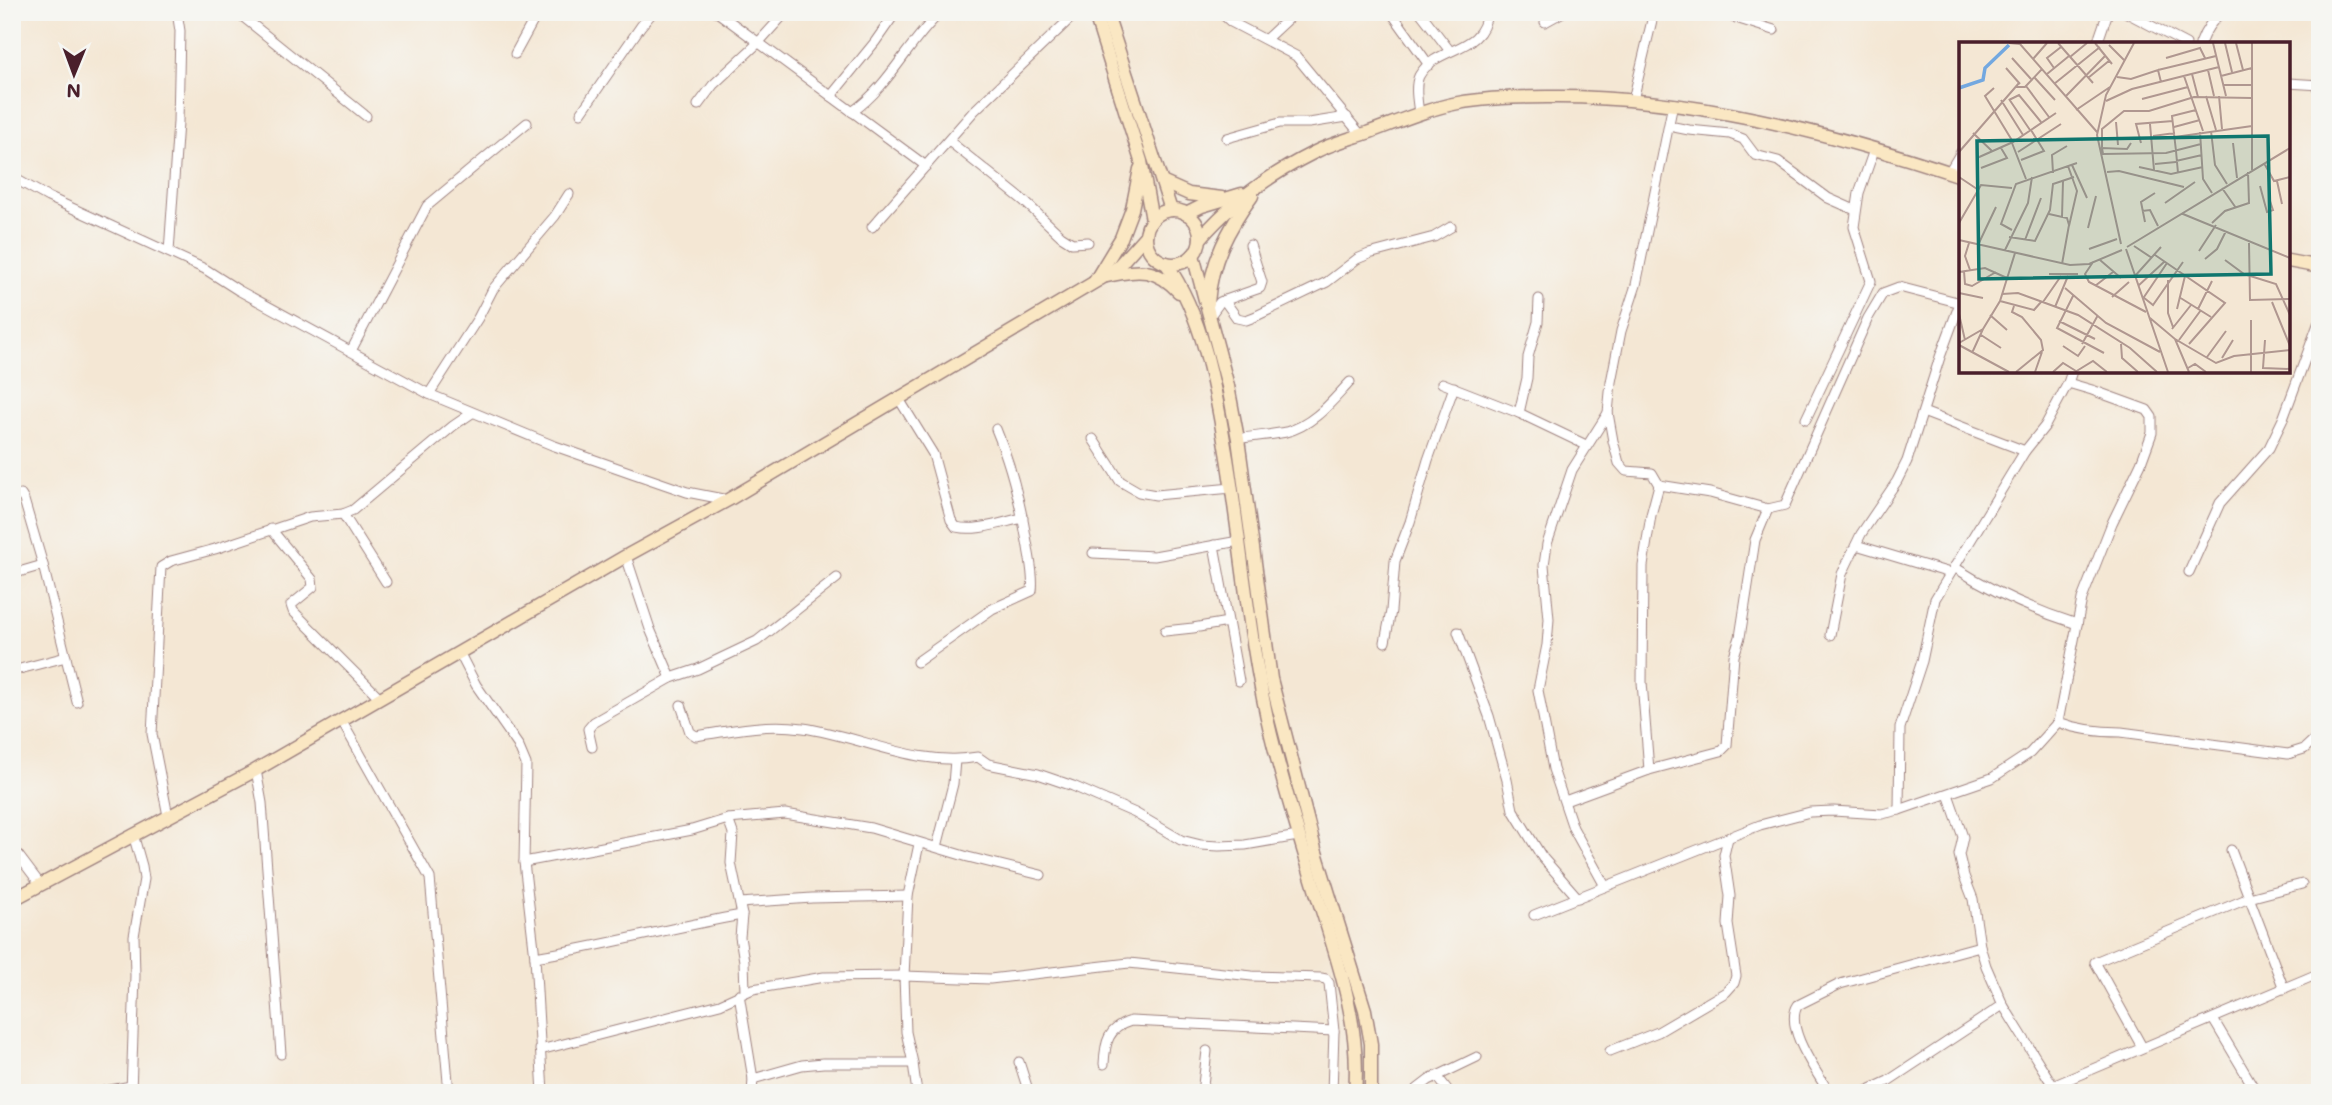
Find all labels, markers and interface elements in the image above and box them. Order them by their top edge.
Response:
north arrow [38,38,108,108]
inset map [1959,42,2290,373]
text: N [66,79,81,104]

